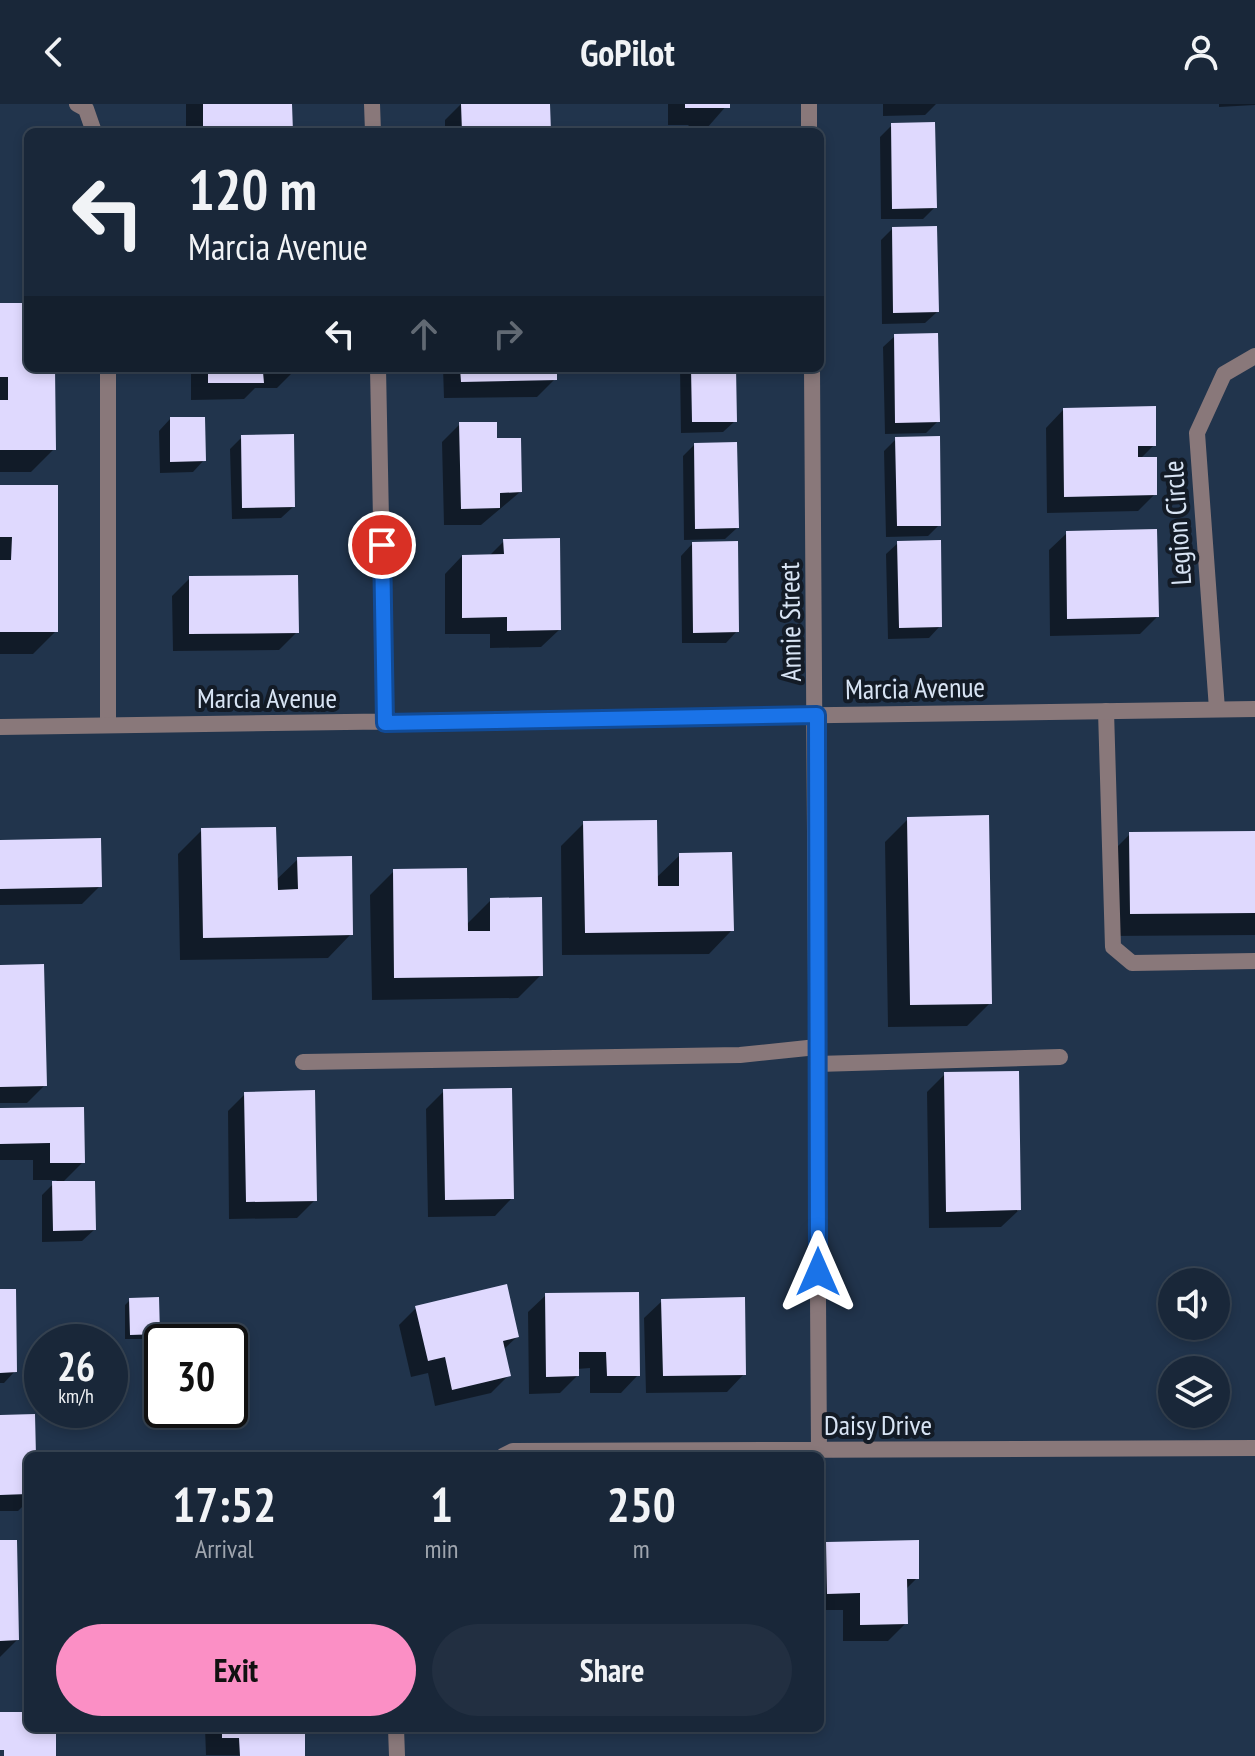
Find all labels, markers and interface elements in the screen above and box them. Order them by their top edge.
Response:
text: GoPilot [580,29,675,76]
icon: back [32,30,76,74]
icon: person [1179,30,1223,74]
text: 120 m [188,153,317,225]
icon: left [56,160,160,264]
text: Marcia Avenue [188,223,368,270]
icon: left [318,312,362,356]
icon: ahead [402,312,446,356]
icon: right [486,312,530,356]
street label: Legion Circle [1154,459,1199,587]
pin [348,511,416,579]
icon: arrive [360,523,404,567]
street label: Annie Street [770,562,809,682]
street label: Marcia Avenue [845,668,985,707]
street label: Marcia Avenue [197,679,337,716]
position arrow [776,1230,860,1314]
map controls [1158,1268,1230,1428]
button: sound [1158,1268,1230,1340]
speed limit sign: 30 [144,1324,248,1428]
text: 26 [57,1340,95,1392]
button: layers [1158,1356,1230,1428]
text: km/h [58,1383,94,1409]
street label: Daisy Drive [824,1406,932,1443]
text: 17:52 [172,1473,276,1535]
text: 1 [430,1473,453,1535]
text: 250 [607,1473,676,1535]
text: Arrival [195,1532,254,1565]
text: min [424,1532,458,1565]
text: m [633,1532,650,1565]
button: Exit [56,1624,416,1716]
button: Share [432,1624,792,1716]

